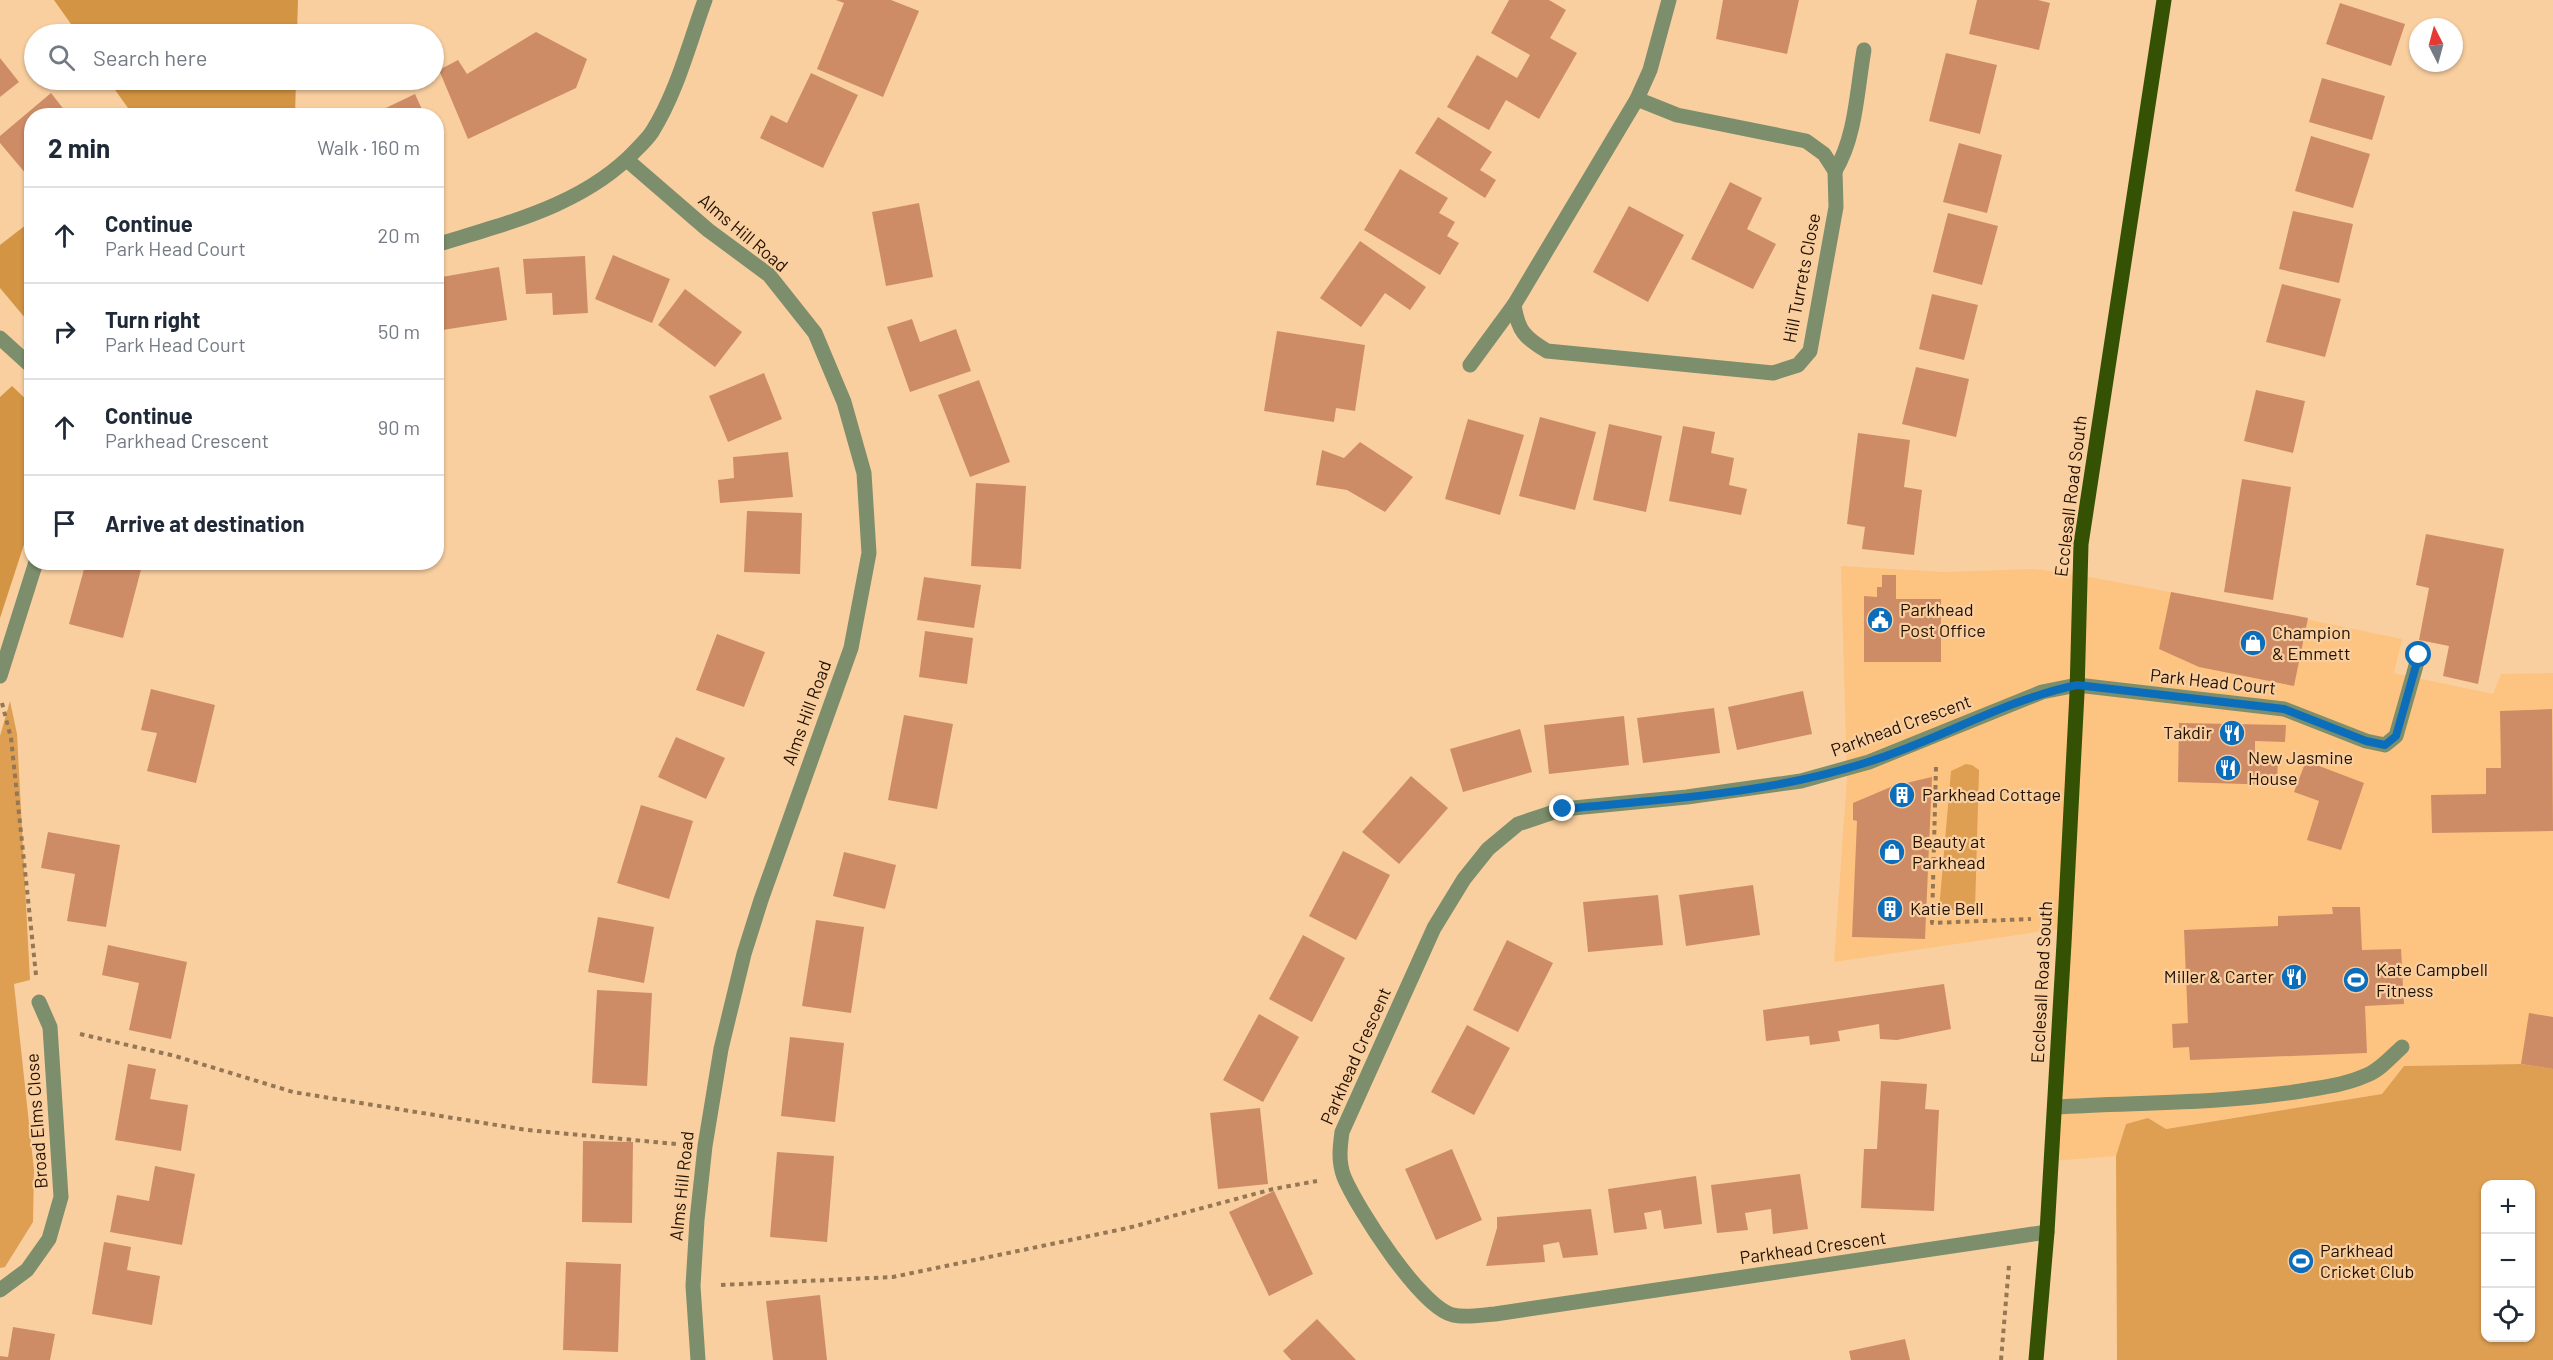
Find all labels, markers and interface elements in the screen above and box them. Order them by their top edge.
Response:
north arrow [2409,18,2463,72]
search box [24,24,444,90]
icon: search [45,41,78,74]
text: Search here [93,44,207,70]
text: 2 min [48,132,110,163]
text: Walk · 160 m [317,135,420,159]
street label: Alms Hill Road [694,188,793,276]
text: Continue [105,210,193,236]
street label: Hill Turrets Close [1778,211,1824,345]
icon: ahead [48,219,81,252]
text: 20 m [377,223,420,247]
text: Park Head Court [105,236,246,260]
text: Turn right [105,306,200,332]
icon: right [48,315,81,348]
text: 50 m [378,319,420,343]
text: Park Head Court [105,332,246,356]
text: Continue [105,402,193,428]
icon: ahead [48,411,81,444]
street label: Ecclesall Road South [2049,414,2091,578]
text: 90 m [378,415,420,439]
text: Parkhead Crescent [105,428,269,452]
icon: arrive [48,507,81,540]
text: Arrive at destination [105,510,304,536]
place label: Parkhead Post Office [1900,598,1986,641]
public building icon: Parkhead Post Office [1865,605,1895,635]
place label: Champion & Emmett [2272,621,2351,664]
shop icon: Champion & Emmett [2238,628,2268,658]
route start [2405,641,2431,667]
street label: Alms Hill Road [777,657,835,768]
street label: Park Head Court [2149,663,2277,699]
street label: Parkhead Crescent [1827,689,1974,761]
restaurant icon: Takdir [2217,718,2247,748]
place label: Takdir [2163,721,2212,743]
place label: New Jasmine House [2248,746,2353,789]
restaurant icon: New Jasmine House [2213,753,2243,783]
building icon: Parkhead Cottage [1887,780,1917,810]
place label: Parkhead Cottage [1922,783,2061,805]
route end [1549,795,1575,821]
place label: Beauty at Parkhead [1912,830,1986,873]
shop icon: Beauty at Parkhead [1877,837,1907,867]
building icon: Katie Bell [1875,894,1905,924]
place label: Katie Bell [1910,897,1984,919]
street label: Ecclesall Road South [2026,900,2056,1064]
place label: Kate Campbell Fitness [2376,958,2488,1001]
restaurant icon: Miller & Carter [2279,962,2309,992]
place label: Miller & Carter [2164,965,2274,987]
sports icon: Kate Campbell Fitness [2341,965,2371,995]
street label: Parkhead Crescent [1315,984,1395,1128]
street label: Broad Elms Close [20,1053,52,1189]
street label: Alms Hill Road [664,1130,698,1242]
map controls [2481,1180,2535,1342]
button: + [2481,1180,2535,1234]
street label: Parkhead Crescent [1738,1226,1888,1268]
button: − [2481,1234,2535,1288]
place label: Parkhead Cricket Club [2320,1239,2414,1282]
sports icon: Parkhead Cricket Club [2286,1246,2316,1276]
button: locate [2481,1288,2535,1342]

